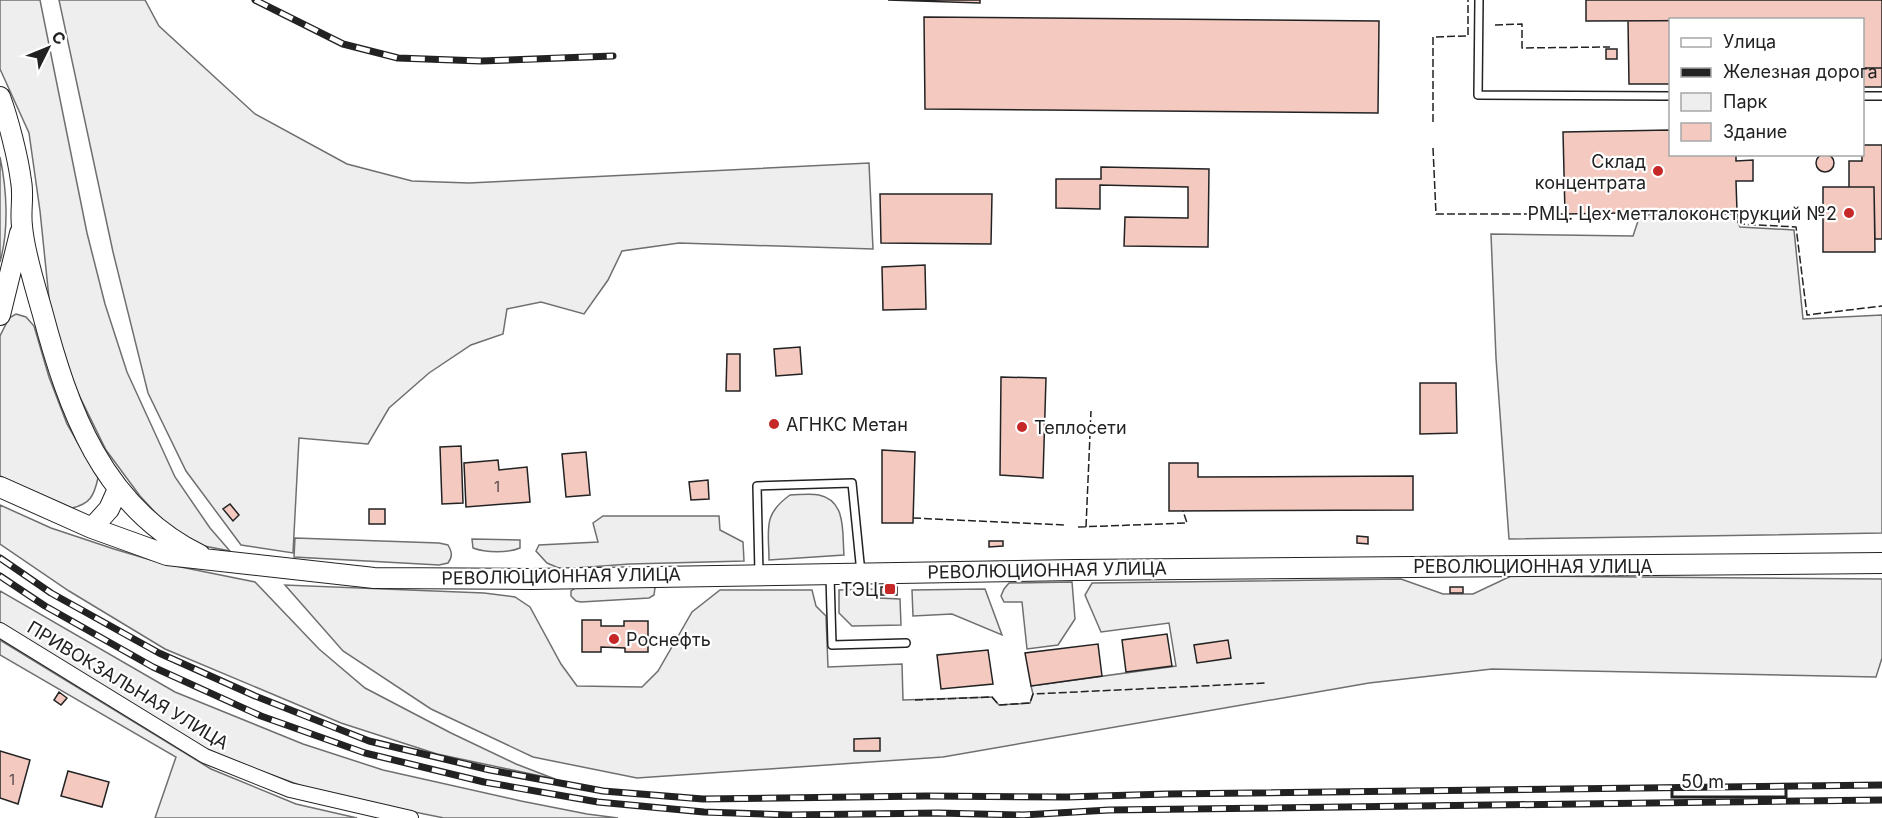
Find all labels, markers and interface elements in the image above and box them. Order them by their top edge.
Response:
north arrow [18,18,78,78]
legend [1669,18,1864,156]
text: С [48,27,70,49]
text: Улица [1723,31,1776,52]
text: Железная дорога [1723,61,1878,82]
text: Парк [1723,91,1768,112]
text: Здание [1723,121,1787,142]
place label: Склад концентрата [1535,151,1646,193]
marker: Склад концентрата [1651,164,1665,178]
place label: РМЦ. Цех метталоконструкций №2 [1527,203,1837,224]
marker: РМЦ. Цех метталоконструкций №2 [1842,206,1856,220]
place label: АГНКС Метан [786,414,908,435]
marker: АГНКС Метан [767,417,781,431]
place label: Теплосети [1034,417,1127,438]
marker: Теплосети [1015,420,1029,434]
house number: 1 [494,477,500,496]
street label: РЕВОЛЮЦИОННАЯ УЛИЦА [1413,556,1653,577]
street label: РЕВОЛЮЦИОННАЯ УЛИЦА [927,557,1167,583]
street label: РЕВОЛЮЦИОННАЯ УЛИЦА [441,563,681,589]
place label: ТЭЦ [841,579,878,600]
marker: ТЭЦ [883,582,897,596]
street label: ПРИВОКЗАЛЬНАЯ УЛИЦА [24,617,232,753]
place label: Роснефть [626,629,711,650]
marker: Роснефть [607,632,621,646]
scale bar [1672,761,1786,799]
house number: 1 [9,770,15,789]
text: 50 m [1681,771,1724,792]

